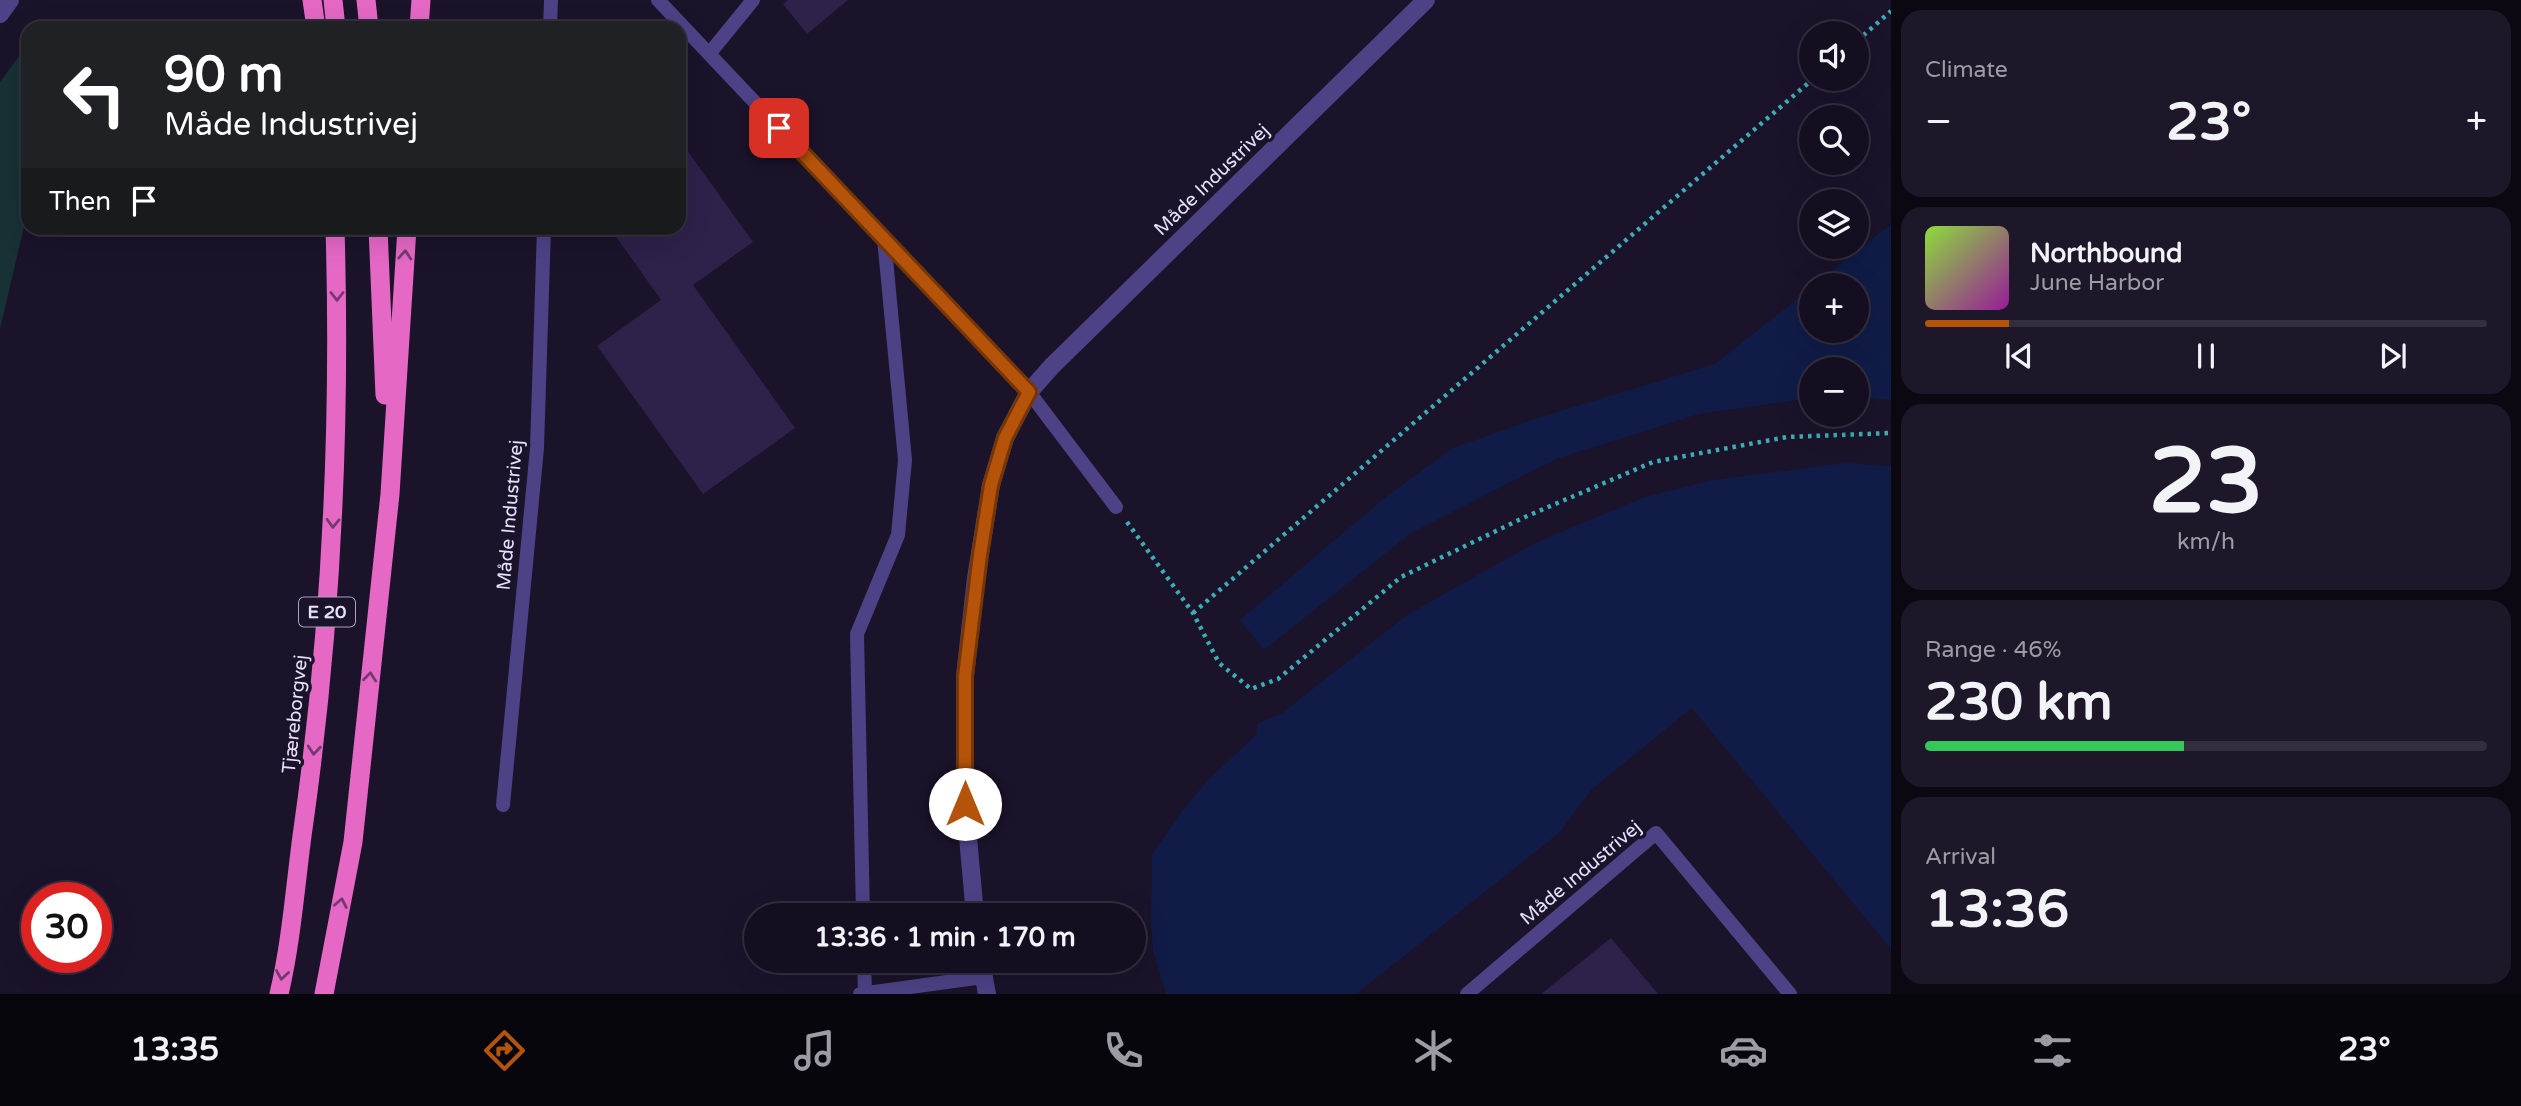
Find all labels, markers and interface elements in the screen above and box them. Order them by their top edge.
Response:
map controls [1799,21,1869,427]
button: sound [1799,21,1869,91]
text: 90 m [164,46,283,105]
icon: left [49,49,140,140]
text: Climate [1925,56,2008,84]
text: 23° [2166,91,2251,154]
pin [749,98,809,158]
text: − [1925,99,1952,145]
text: + [2466,99,2487,145]
button: search [1799,105,1869,175]
text: Måde Industrivej [164,106,418,144]
icon: arrive [760,109,798,147]
street label: Måde Industrivej [1150,119,1274,240]
icon: arrive [125,182,163,220]
text: Then [49,186,111,217]
button: layers [1799,189,1869,259]
text: Northbound [2030,238,2182,269]
one-way arrow [397,249,412,260]
text: June Harbor [2030,269,2164,297]
button: + [1799,273,1869,343]
one-way arrow [329,291,345,301]
icon: previous [2000,337,2038,375]
icon: pause [2187,337,2225,375]
icon: next [2374,337,2412,375]
button: − [1799,357,1869,427]
text: 23 [2149,427,2263,537]
street label: Måde Industrivej [492,439,528,591]
one-way arrow [326,518,341,529]
text: km/h [2177,528,2235,556]
road number: E 20 [299,598,355,626]
text: Range · 46% [1925,636,2061,664]
street label: Tjæreborgvej [278,654,312,775]
one-way arrow [362,671,377,682]
text: 230 km [1925,671,2113,734]
one-way arrow [307,745,322,756]
position arrow [928,767,1002,841]
street label: Måde Industrivej [1516,816,1646,930]
text: Arrival [1925,843,1996,871]
text: 13:36 [1925,878,2069,941]
speed limit sign: 30 [21,882,112,973]
one-way arrow [333,897,348,909]
text: 13:36 · 1 min · 170 m [814,922,1076,953]
one-way arrow [275,969,290,981]
icon: directions [480,1026,529,1075]
icon: music [790,1026,839,1075]
icon: phone [1099,1026,1148,1075]
icon: climate [1409,1026,1458,1075]
icon: car [1719,1026,1768,1075]
icon: filters [2028,1026,2077,1075]
text: 13:35 [130,1031,219,1069]
text: 23° [2338,1031,2391,1069]

